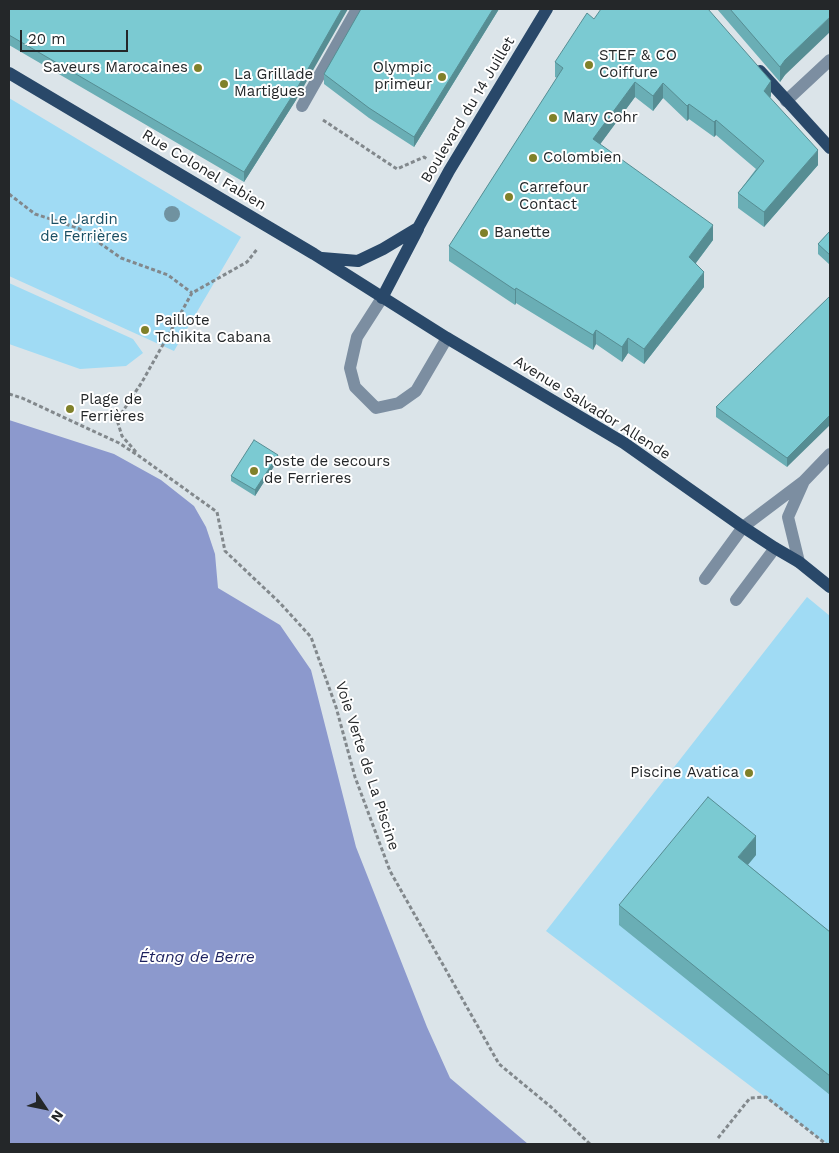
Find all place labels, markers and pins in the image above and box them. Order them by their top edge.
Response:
place label: STEF & CO Coiffure [599,47,677,82]
place label: Saveurs Marocaines [43,59,188,77]
place label: Olympic primeur [373,59,432,94]
marker: STEF & CO Coiffure [583,59,595,71]
marker: Saveurs Marocaines [192,62,204,74]
place label: La Grillade Martigues [234,66,313,101]
marker: Olympic primeur [436,71,448,83]
marker: La Grillade Martigues [218,78,230,90]
place label: Mary Cohr [563,109,638,127]
marker: Mary Cohr [547,112,559,124]
place label: Colombien [543,149,622,167]
marker: Colombien [527,152,539,164]
place label: Carrefour Contact [519,179,588,214]
marker: Carrefour Contact [503,191,515,203]
place label: Banette [494,224,550,242]
marker: Banette [478,227,490,239]
place label: Paillote Tchikita Cabana [155,312,271,347]
marker: Paillote Tchikita Cabana [139,324,151,336]
place label: Plage de Ferrières [80,391,144,426]
marker: Plage de Ferrières [64,403,76,415]
place label: Poste de secours de Ferrieres [264,453,390,488]
marker: Poste de secours de Ferrieres [248,465,260,477]
place label: Piscine Avatica [630,764,739,782]
marker: Piscine Avatica [743,767,755,779]

